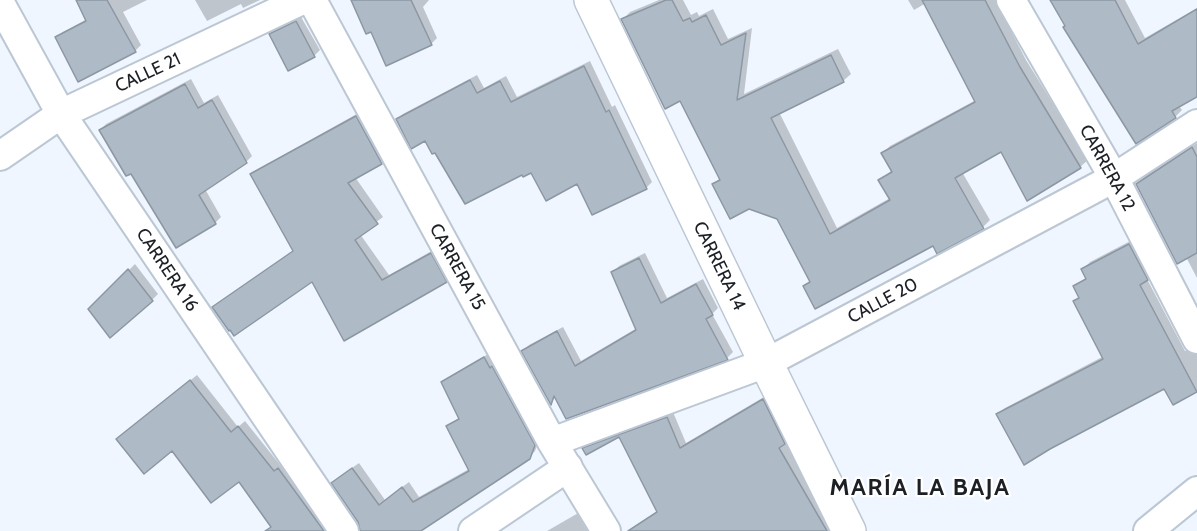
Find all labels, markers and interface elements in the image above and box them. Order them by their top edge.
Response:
street label: CALLE 21 [112,49,184,97]
street label: CARRERA 12 [1074,121,1140,215]
street label: CARRERA 14 [688,218,750,314]
street label: CARRERA 15 [424,220,490,314]
street label: CARRERA 16 [131,224,203,316]
street label: CALLE 20 [844,274,922,328]
district label: MARÍA LA BAJA [830,474,1010,502]

